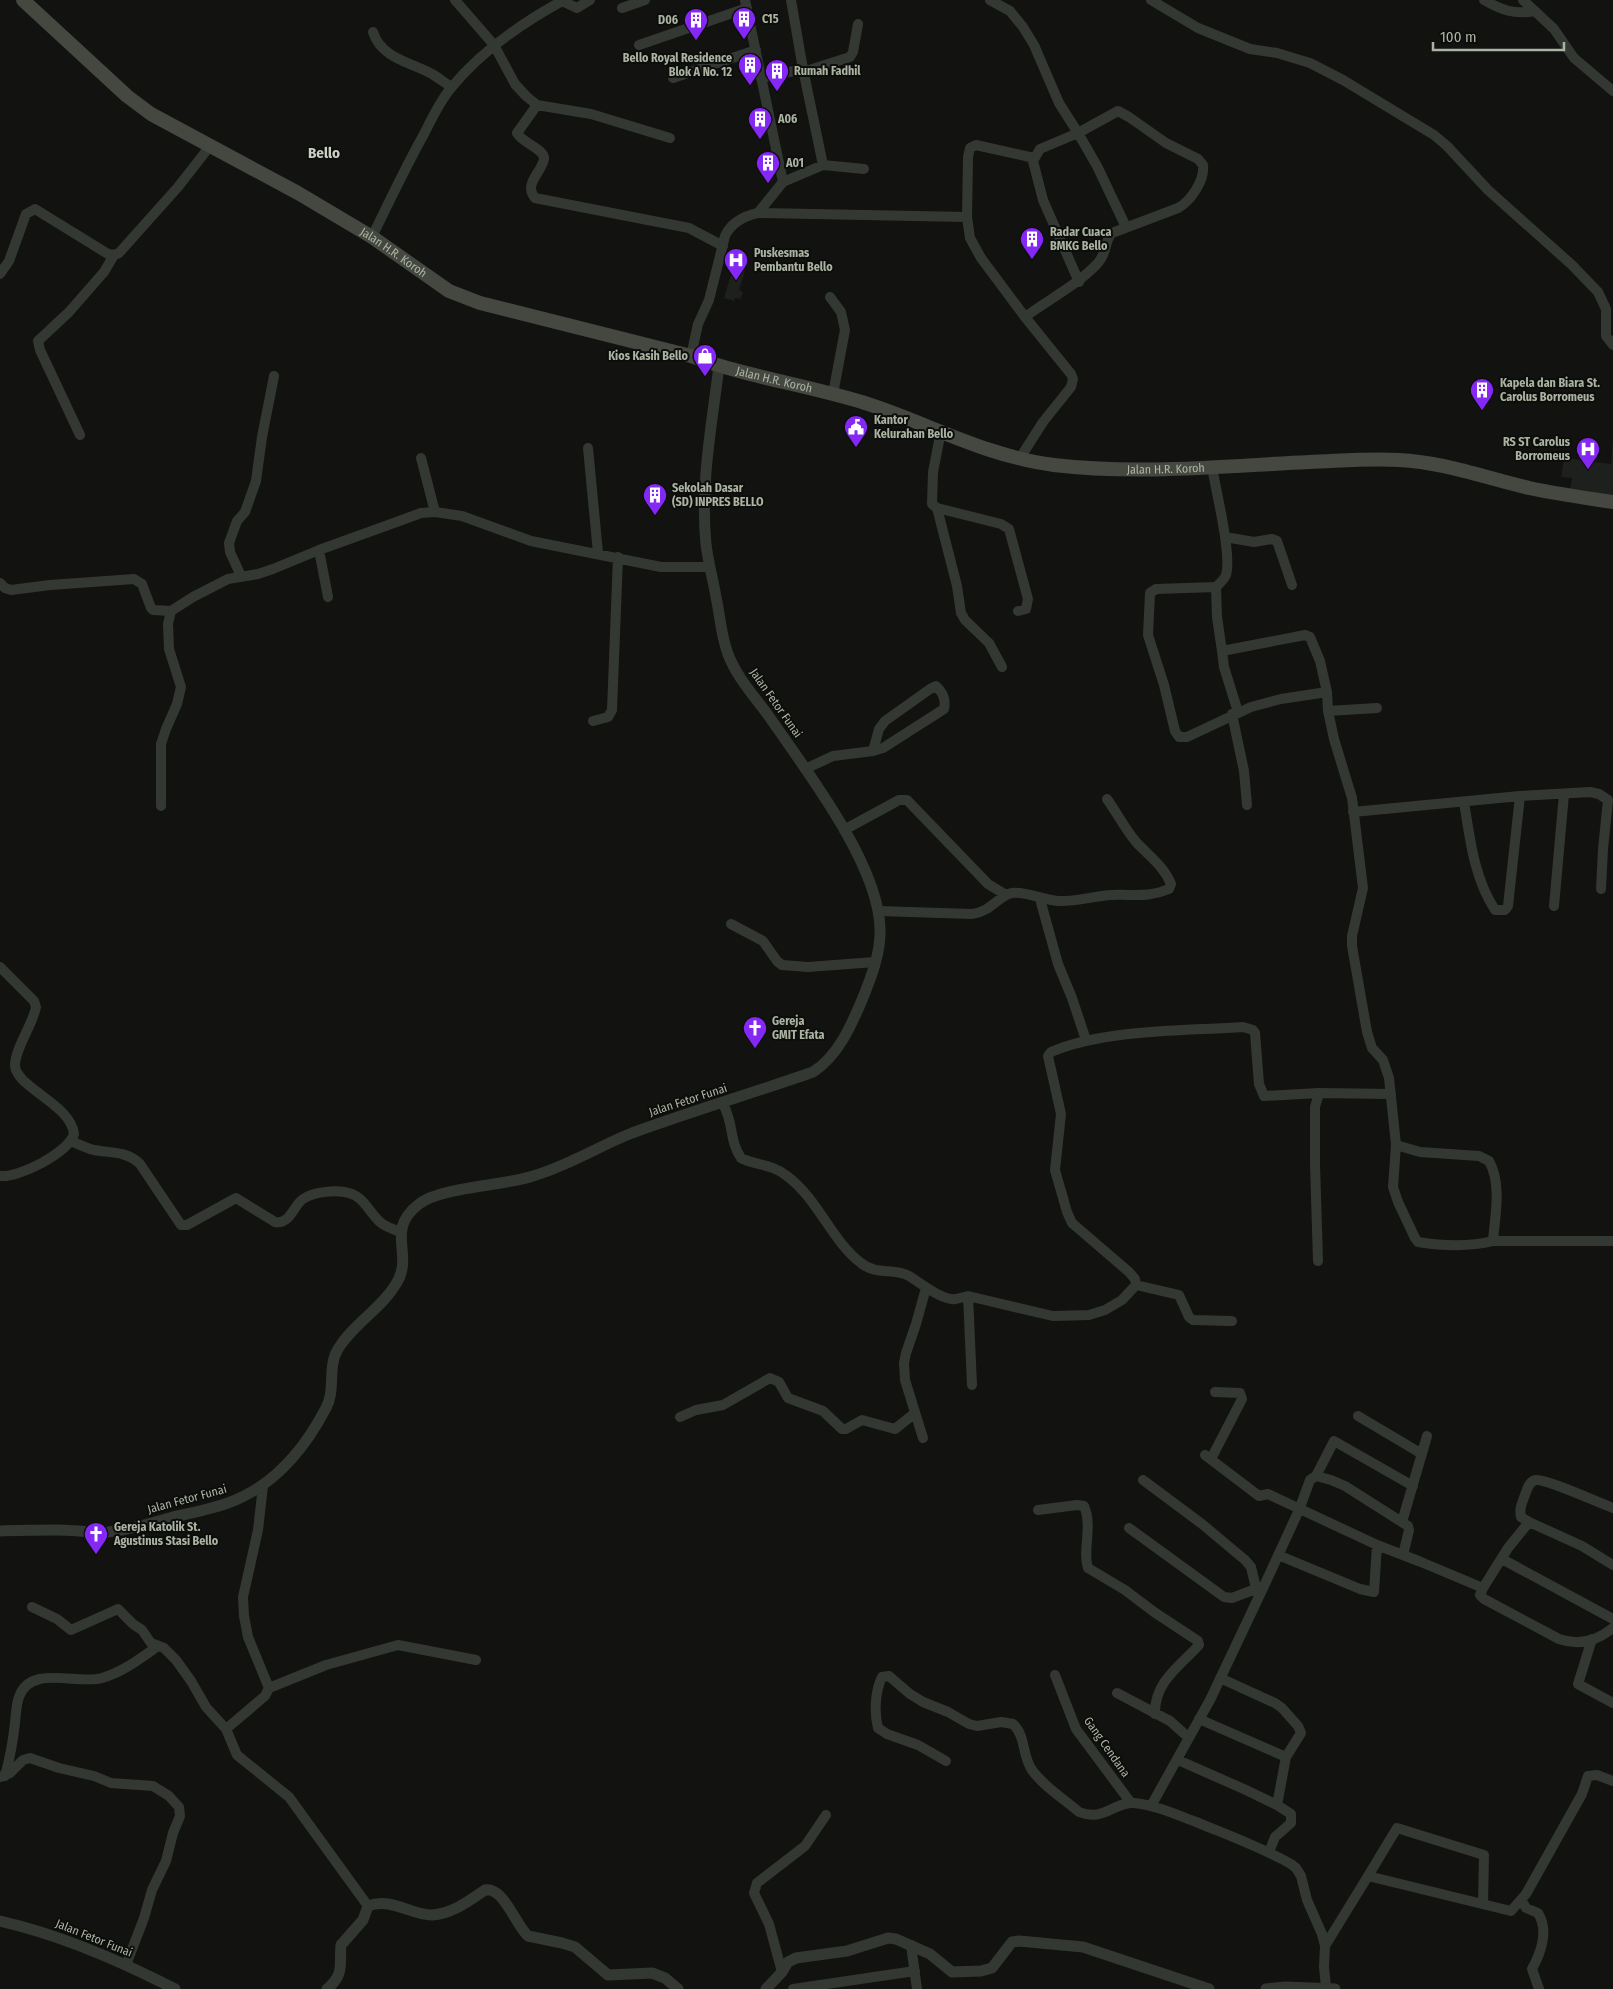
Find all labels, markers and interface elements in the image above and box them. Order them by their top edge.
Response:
building icon: C15 [731,6,757,40]
building icon: D06 [683,7,709,41]
place label: C15 [762,12,779,26]
place label: D06 [658,13,678,27]
scale bar [1433,20,1564,52]
text: 100 m [1440,28,1477,46]
place label: Bello Royal Residence Blok A No. 12 [623,51,732,79]
building icon: Bello Royal Residence Blok A No. 12 [737,52,763,86]
building icon: Rumah Fadhil [764,58,790,92]
place label: Rumah Fadhil [794,64,861,78]
building icon: A06 [747,106,773,140]
place label: A06 [777,112,797,126]
district label: Bello [308,144,340,162]
building icon: A01 [755,150,781,184]
place label: A01 [785,156,804,170]
street label: Jalan H.R. Koroh [358,225,430,280]
place label: Radar Cuaca BMKG Bello [1050,225,1111,253]
building icon: Radar Cuaca BMKG Bello [1019,226,1045,260]
place label: Puskesmas Pembantu Bello [754,246,833,274]
hospital icon: Puskesmas Pembantu Bello [723,247,749,281]
shop icon: Kios Kasih Bello [692,343,718,377]
place label: Kios Kasih Bello [608,349,689,363]
street label: Jalan H.R. Koroh [735,364,814,396]
place label: Kapela dan Biara St. Carolus Borromeus [1500,376,1600,404]
building icon: Kapela dan Biara St. Carolus Borromeus [1469,377,1495,411]
place label: Kantor Kelurahan Bello [874,413,954,441]
public building icon: Kantor Kelurahan Bello [843,414,869,448]
place label: RS ST Carolus Borromeus [1503,435,1571,463]
hospital icon: RS ST Carolus Borromeus [1575,436,1601,470]
street label: Jalan H.R. Koroh [1127,461,1205,477]
place label: Sekolah Dasar (SD) INPRES BELLO [672,481,764,509]
building icon: Sekolah Dasar (SD) INPRES BELLO [642,482,668,516]
street label: Jalan Fetor Funai [747,666,805,740]
place label: Gereja GMIT Efata [772,1014,825,1042]
church icon: Gereja GMIT Efata [742,1015,768,1049]
street label: Jalan Fetor Funai [647,1081,729,1119]
street label: Jalan Fetor Funai [146,1482,228,1516]
place label: Gereja Katolik St. Agustinus Stasi Bello [113,1520,219,1548]
church icon: Gereja Katolik St. Agustinus Stasi Bello [83,1521,109,1555]
street label: Gang Cendana [1081,1714,1133,1780]
street label: Jalan Fetor Funai [54,1916,134,1960]

